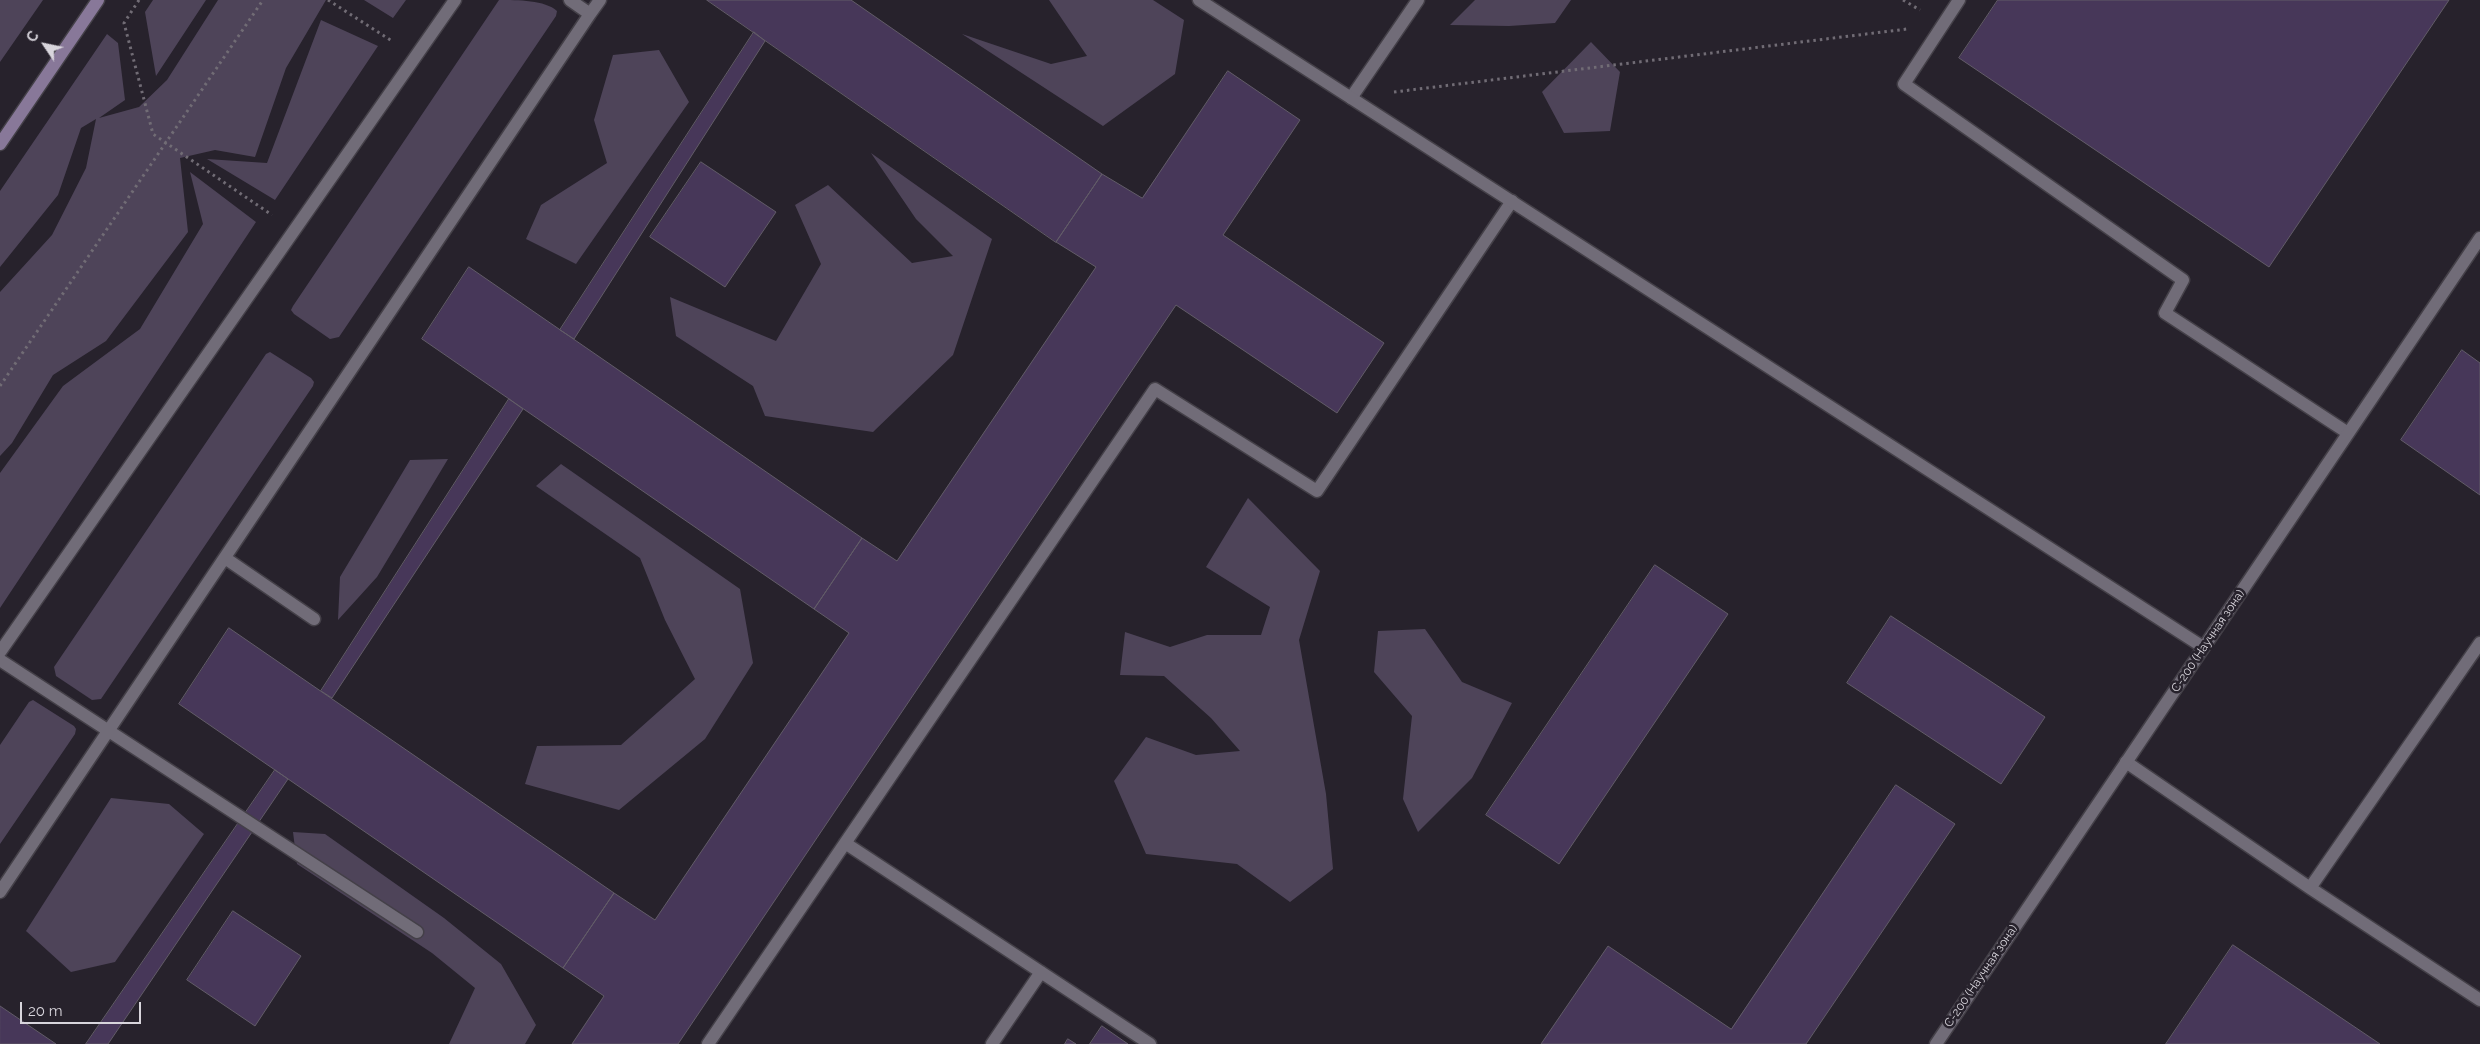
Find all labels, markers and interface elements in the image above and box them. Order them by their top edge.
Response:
north arrow [20,20,70,70]
text: С [23,28,42,45]
street label: С-200 (Научная зона) [2168,587,2248,695]
street label: С-200 (Научная зона) [1941,922,2021,1030]
scale bar [22,992,144,1024]
text: 20 m [28,1002,63,1020]

